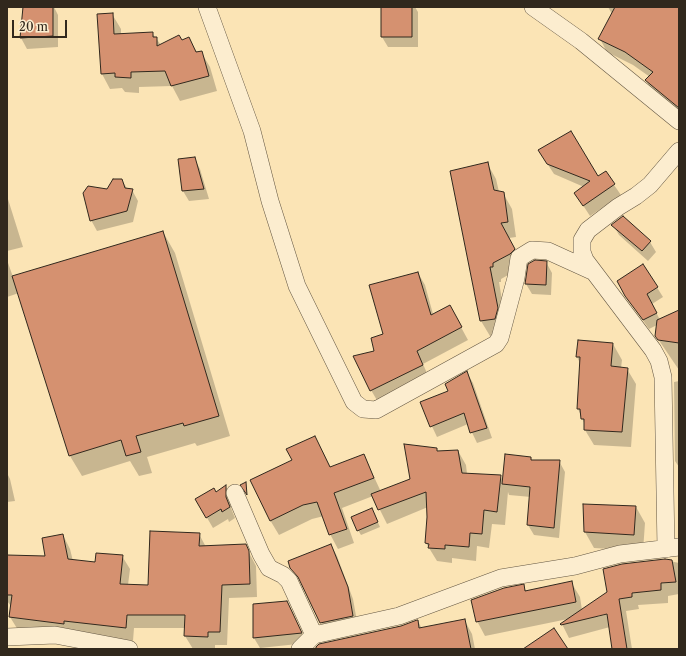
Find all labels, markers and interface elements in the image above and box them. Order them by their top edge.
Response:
scale bar [14,12,69,38]
text: 20 m [19,19,48,34]

